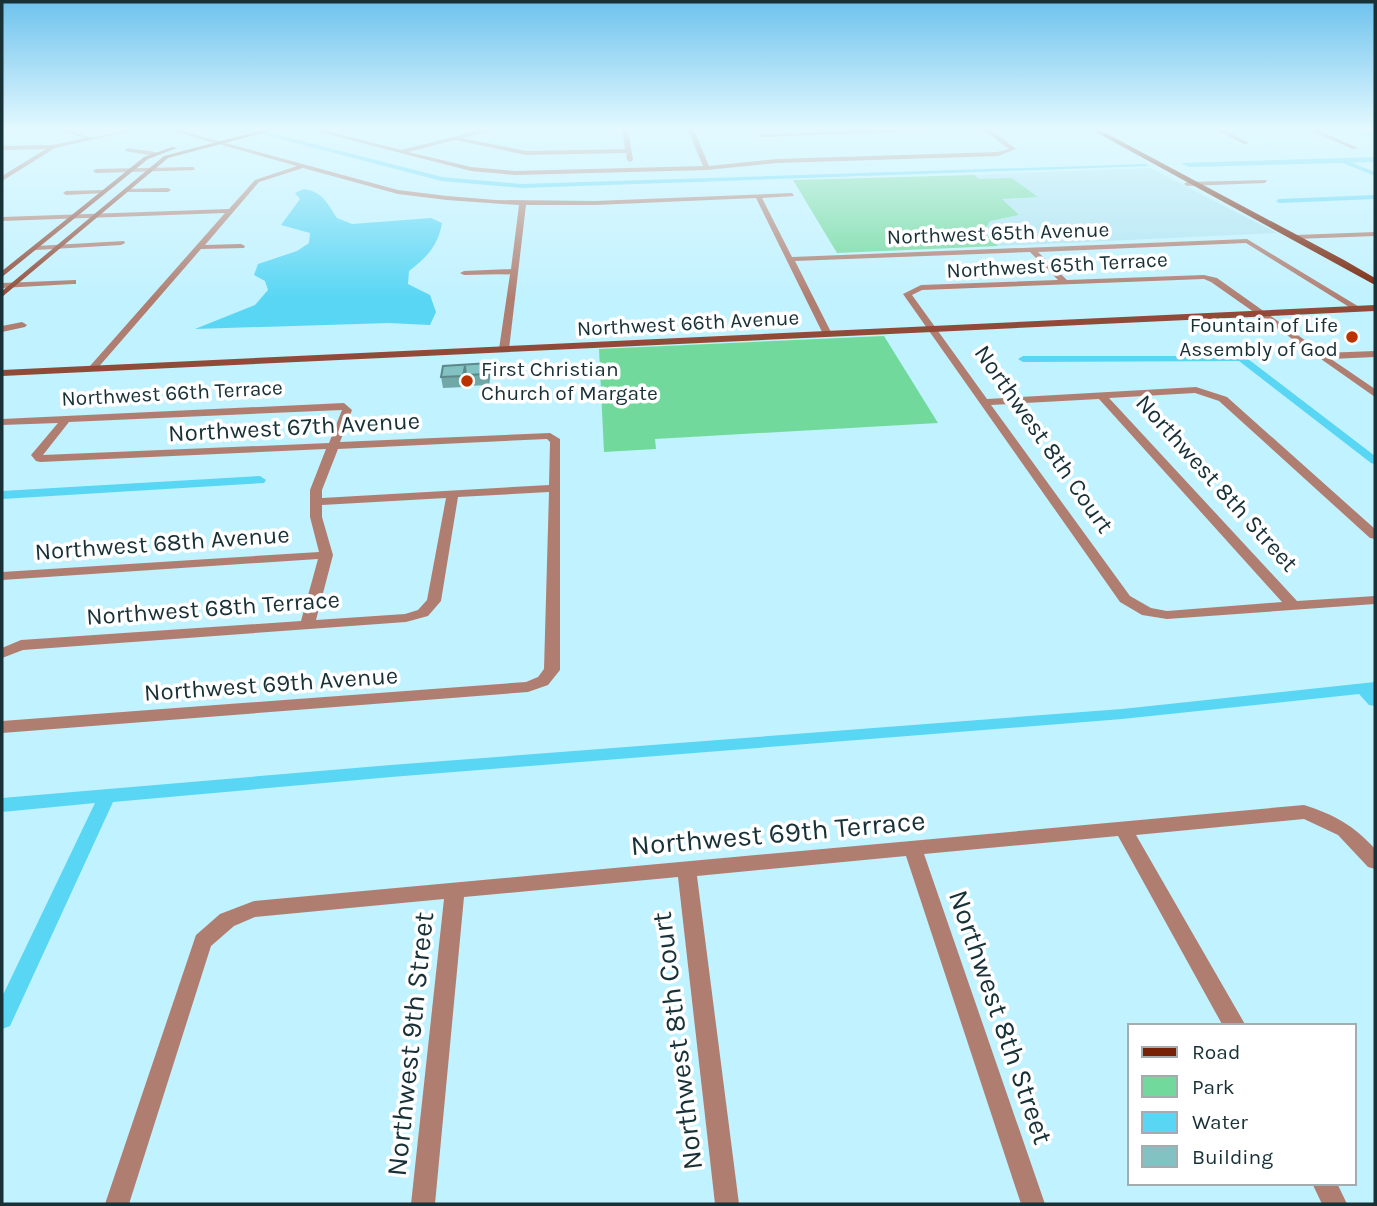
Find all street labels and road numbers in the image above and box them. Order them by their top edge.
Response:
street label: Northwest 65th Avenue [886,217,1110,249]
street label: Northwest 65th Terrace [946,247,1168,283]
street label: Northwest 66th Avenue [576,305,800,341]
street label: Northwest 8th Court [969,340,1119,538]
street label: Northwest 66th Terrace [61,375,283,411]
street label: Northwest 8th Street [1130,389,1304,577]
street label: Northwest 67th Avenue [167,406,421,448]
street label: Northwest 68th Avenue [34,520,290,566]
street label: Northwest 68th Terrace [85,585,341,631]
street label: Northwest 69th Avenue [143,661,399,707]
street label: Northwest 69th Terrace [629,804,927,862]
street label: Northwest 8th Street [942,886,1060,1148]
street label: Northwest 9th Street [380,910,440,1178]
street label: Northwest 8th Court [645,910,709,1172]

